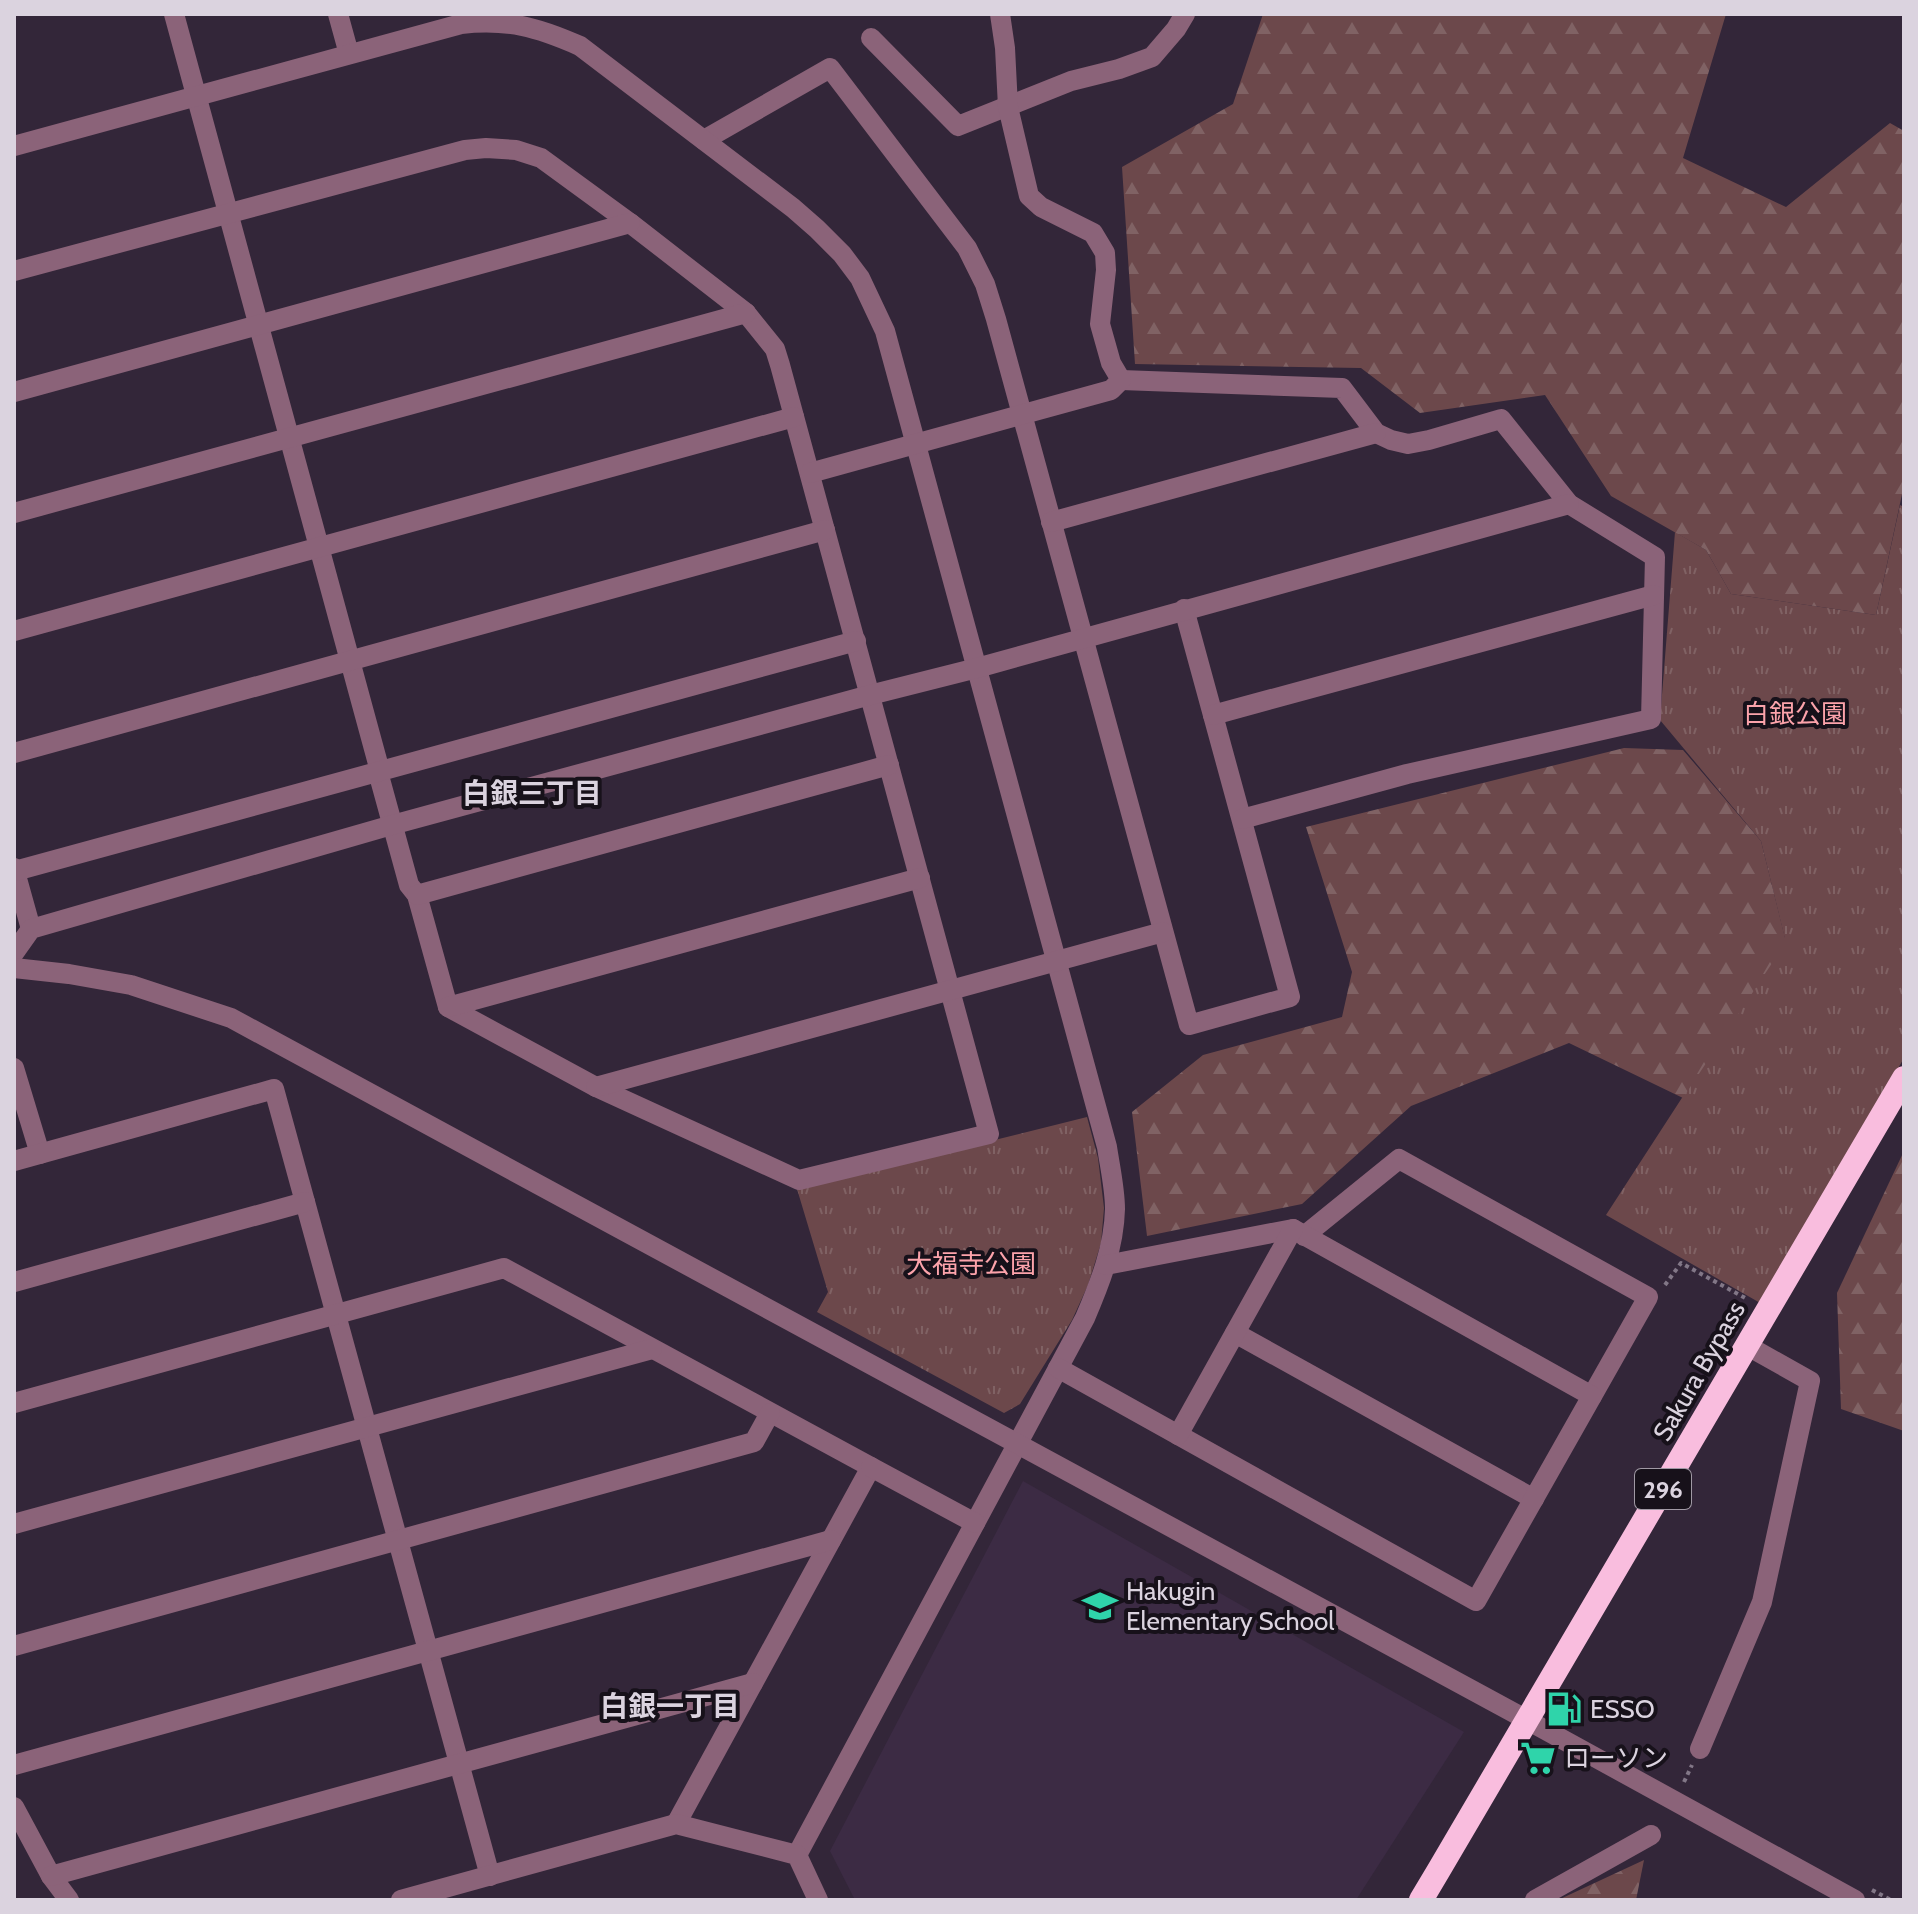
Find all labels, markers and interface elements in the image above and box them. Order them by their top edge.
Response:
park label: 白銀公園 [1743,698,1847,730]
district label: 白銀三丁目 [462,776,602,810]
park label: 大福寺公園 [906,1248,1036,1280]
street label: Sakura Bypass [1646,1295,1752,1447]
road number: 296 [1635,1469,1691,1509]
place label: Hakugin Elementary School [1126,1575,1334,1637]
school or university icon: Hakugin Elementary School [1081,1587,1119,1625]
district label: 白銀一丁目 [600,1689,740,1723]
fuel station icon: ESSO [1545,1690,1583,1728]
place label: ESSO [1590,1693,1655,1725]
supermarket icon: ローソン [1519,1739,1557,1777]
place label: ローソン [1564,1742,1668,1774]

